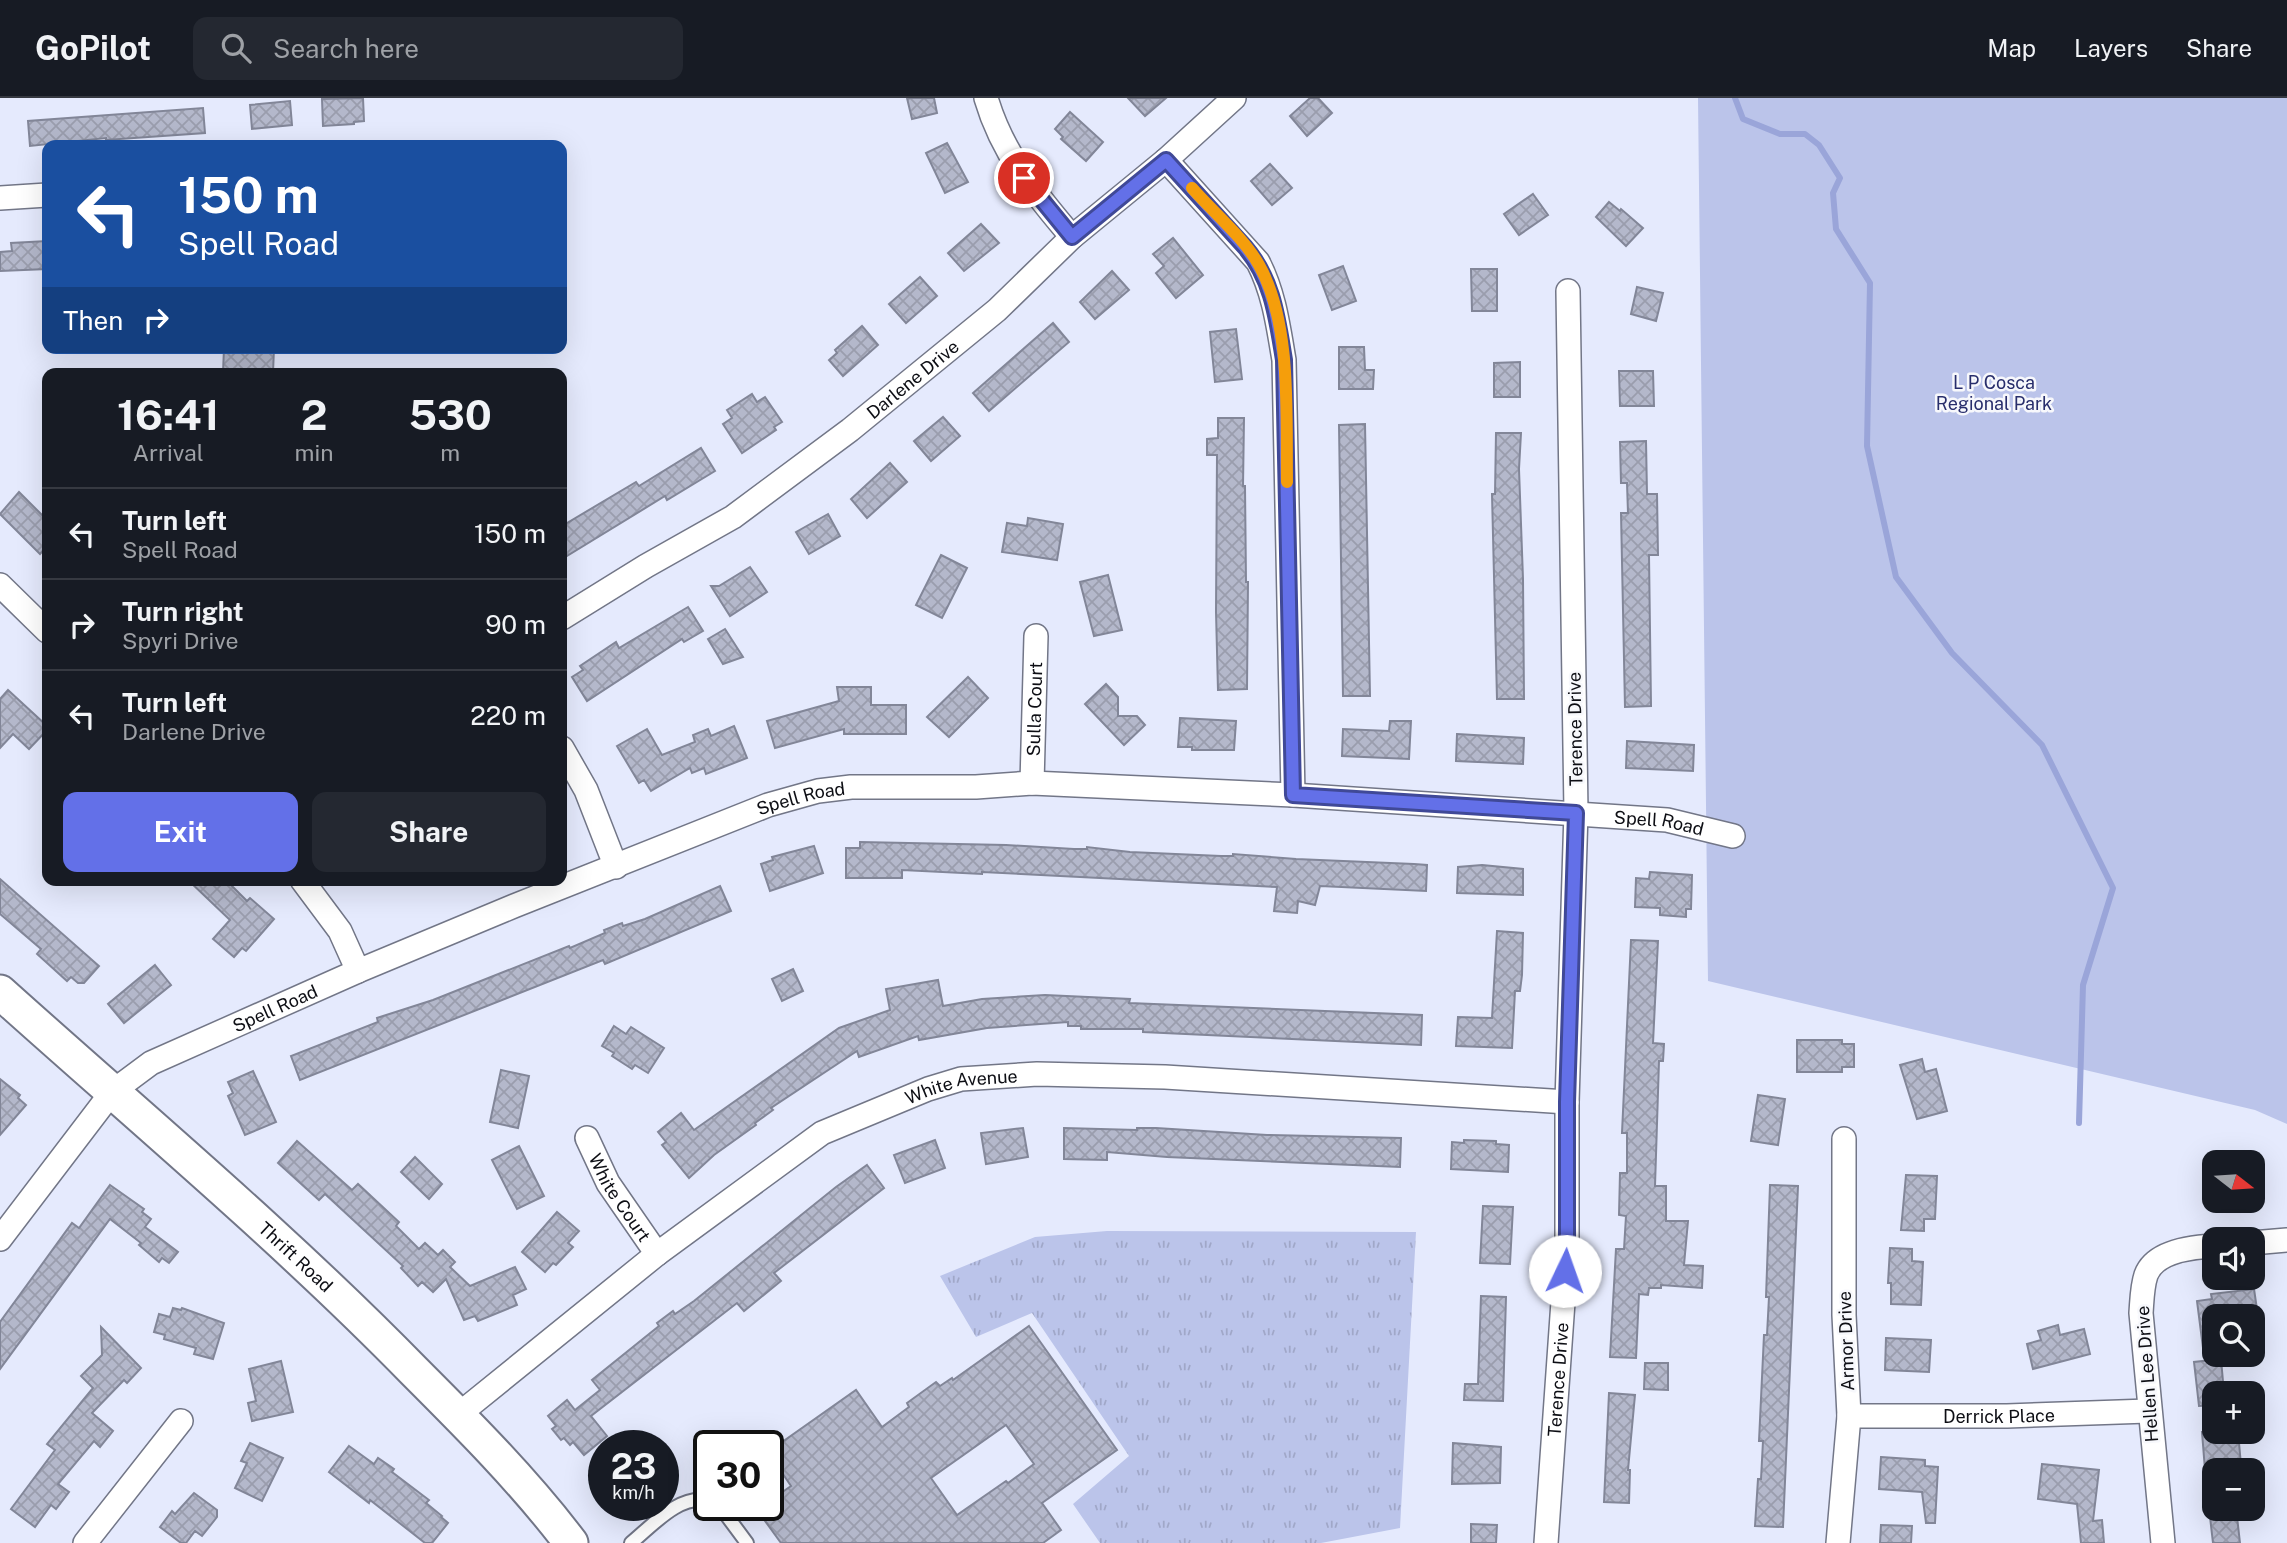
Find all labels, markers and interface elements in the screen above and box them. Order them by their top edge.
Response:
search box [193,17,683,80]
text: GoPilot [35,29,151,67]
icon: search [217,29,255,67]
text: Search here [273,33,419,64]
text: Map [1987,34,2036,62]
text: Layers [2074,34,2148,62]
text: Share [2186,34,2252,62]
pin [994,148,1054,208]
icon: arrive [1005,159,1043,197]
text: 150 m [178,166,319,224]
icon: left [63,168,154,259]
text: Spell Road [178,225,339,262]
icon: right [137,301,175,339]
text: Then [63,305,123,336]
street label: Darlene Drive [862,335,963,423]
park label: L P Cosca Regional Park [1936,372,2052,414]
text: 16:41 [117,390,220,439]
text: 2 [301,390,327,439]
text: 530 [409,390,492,439]
text: Arrival [133,439,204,466]
text: min [295,439,334,466]
text: m [440,439,460,466]
text: Turn left [122,505,227,536]
icon: left [63,515,101,553]
text: 150 m [474,518,546,549]
text: Spell Road [122,536,238,563]
text: Turn right [122,596,244,627]
icon: right [63,606,101,644]
text: 90 m [485,609,546,640]
text: Spyri Drive [122,627,239,654]
street label: Sulla Court [1022,662,1046,757]
street label: Terence Drive [1564,672,1586,786]
text: Turn left [122,687,227,718]
icon: left [63,697,101,735]
text: 220 m [470,700,546,731]
text: Darlene Drive [122,718,266,745]
street label: Spell Road [753,777,846,819]
button: Exit [63,792,298,872]
button: Share [312,792,546,872]
street label: Spell Road [1613,806,1706,839]
street label: Spell Road [229,980,321,1036]
street label: White Avenue [902,1065,1018,1108]
street label: White Court [585,1150,656,1245]
north arrow [2202,1150,2264,1213]
map controls [2202,1150,2265,1521]
street label: Thrift Road [255,1217,337,1296]
button: sound [2202,1227,2265,1290]
position arrow [1528,1234,1602,1308]
street label: Armor Drive [1834,1291,1858,1391]
button: search [2202,1304,2265,1367]
street label: Hellen Lee Drive [2132,1305,2162,1443]
street label: Terence Drive [1543,1322,1572,1437]
button: + [2202,1381,2265,1444]
street label: Derrick Place [1943,1404,2055,1427]
speed limit sign: 30 [693,1430,784,1521]
text: 23 [611,1446,656,1487]
button: − [2202,1458,2265,1521]
text: km/h [612,1482,655,1503]

